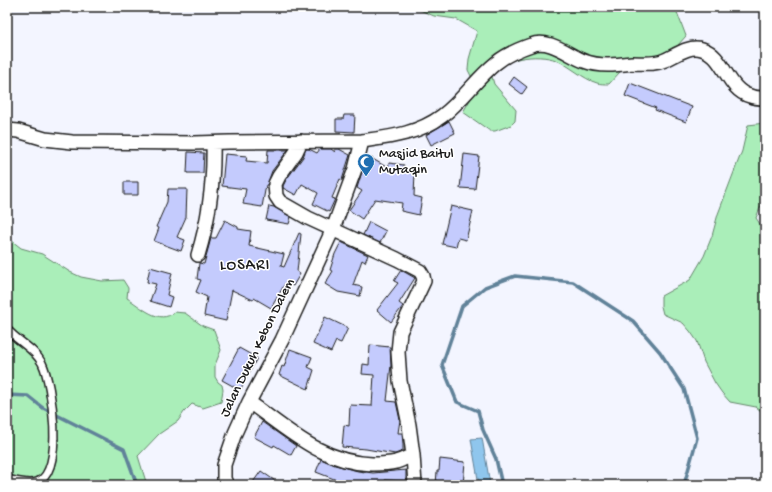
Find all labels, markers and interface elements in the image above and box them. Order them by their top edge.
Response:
place label: Masjid Baitul Mutaqin [379,146,454,179]
mosque icon: Masjid Baitul Mutaqin [356,152,376,177]
district label: LOSARI [220,257,270,276]
street label: Jalan Dukuh Kebon Dalem [217,276,299,420]

